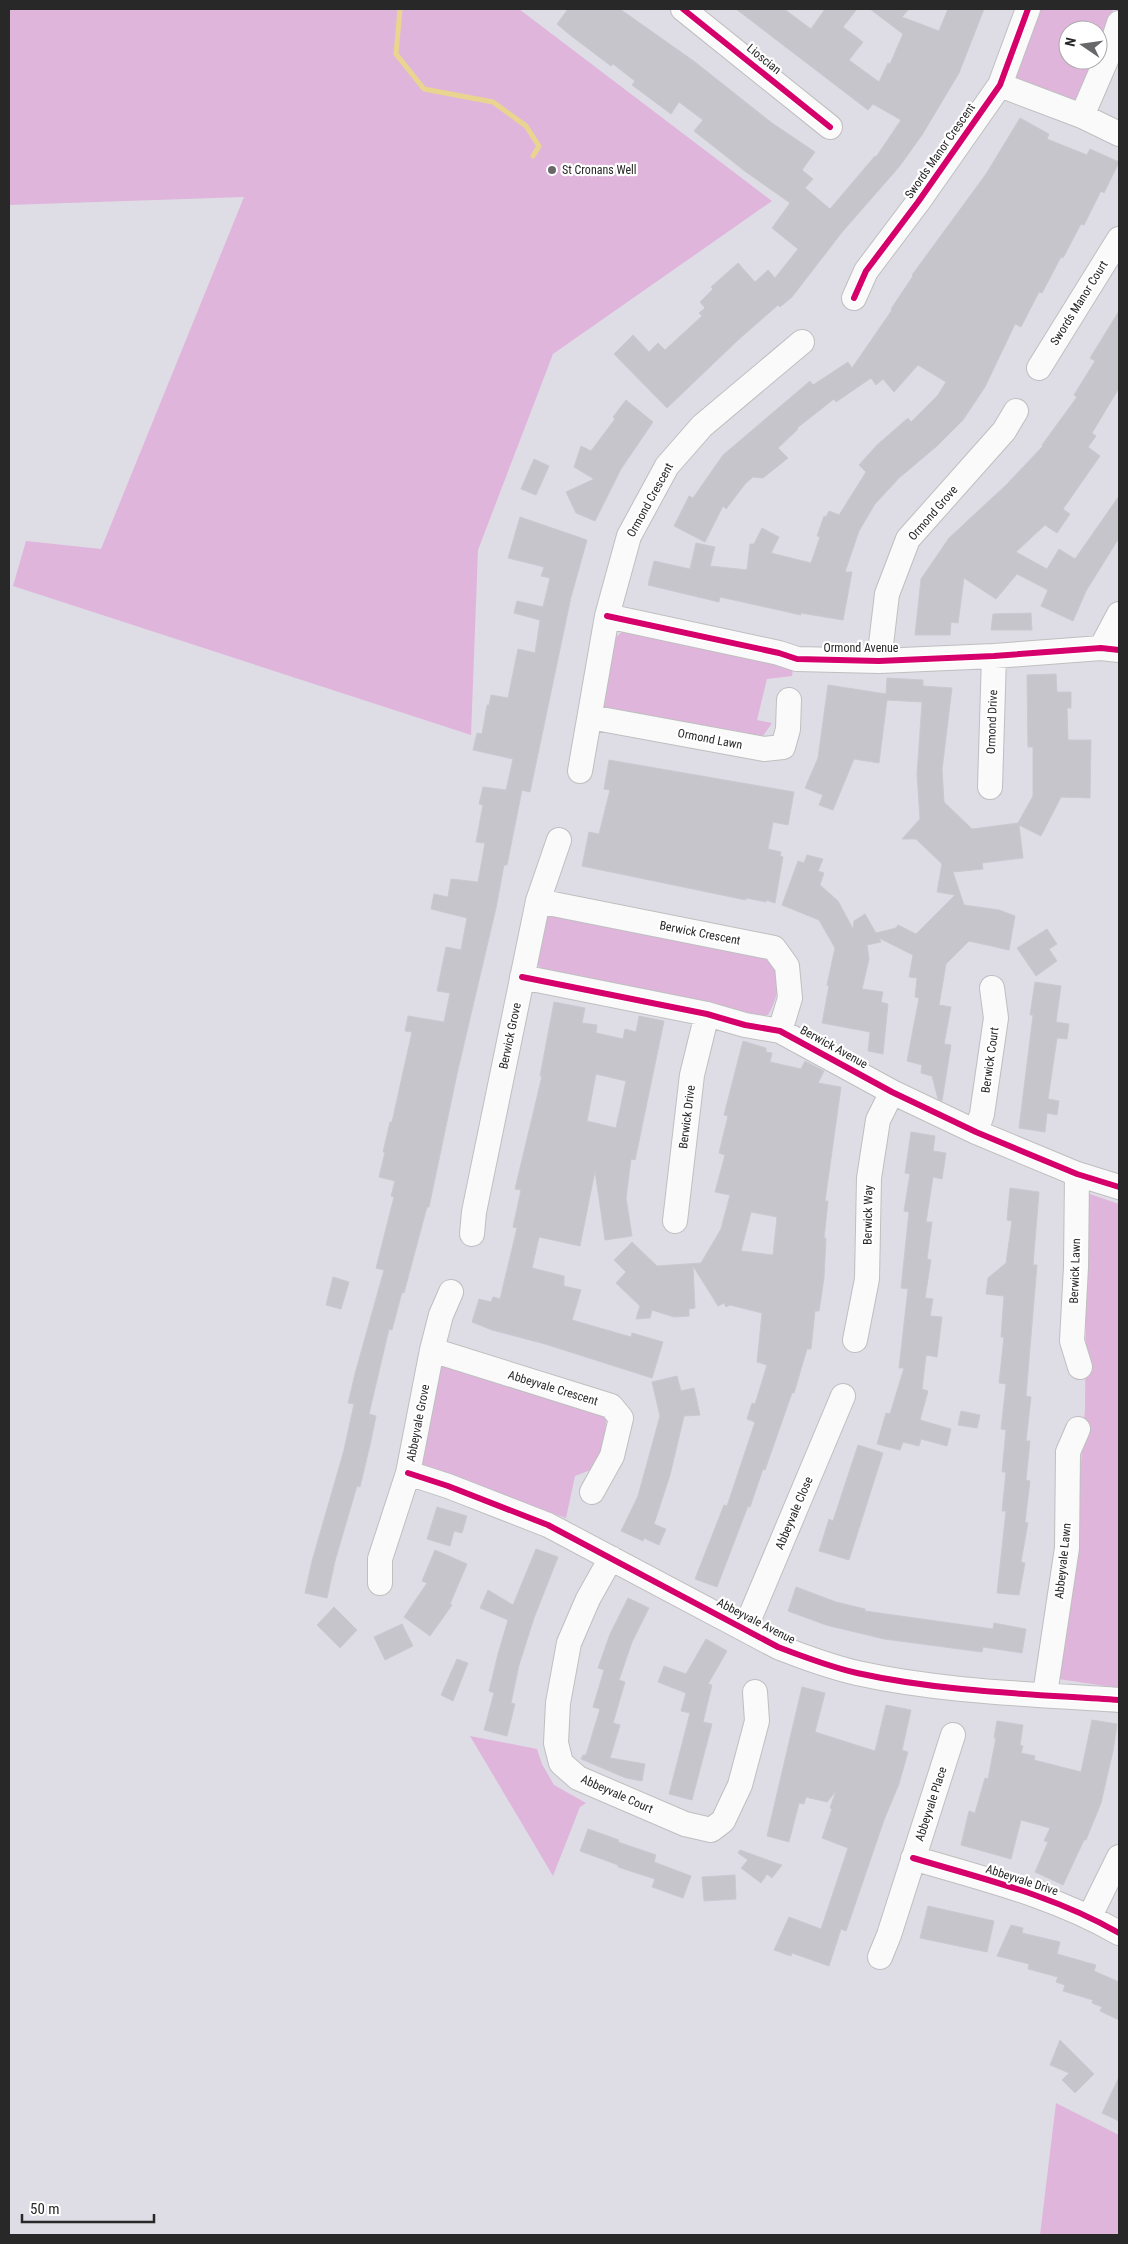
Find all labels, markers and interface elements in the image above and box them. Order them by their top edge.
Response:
north arrow [1058,20,1108,70]
text: N [1062,36,1079,48]
street label: Lioscian [744,41,784,77]
street label: Swords Manor Crescent [902,100,978,201]
place label: St Cronans Well [562,163,637,177]
marker: St Cronans Well [546,164,558,176]
street label: Swords Manor Court [1047,258,1111,348]
street label: Ormond Crescent [624,460,676,539]
street label: Ormond Grove [906,483,961,543]
street label: Ormond Avenue [824,641,899,655]
street label: Ormond Drive [984,689,1000,754]
street label: Ormond Lawn [677,726,744,752]
street label: Berwick Crescent [658,918,742,948]
street label: Berwick Grove [496,1001,524,1070]
street label: Berwick Avenue [798,1023,870,1071]
street label: Berwick Court [978,1026,1002,1094]
street label: Berwick Drive [676,1084,698,1150]
street label: Berwick Way [860,1185,876,1245]
street label: Berwick Lawn [1067,1238,1083,1304]
street label: Abbeyvale Crescent [506,1368,600,1408]
street label: Abbeyvale Grove [404,1383,432,1463]
street label: Abbeyvale Close [772,1474,816,1552]
street label: Abbeyvale Lawn [1052,1522,1074,1600]
street label: Abbeyvale Avenue [715,1595,798,1647]
street label: Abbeyvale Place [912,1765,950,1843]
street label: Abbeyvale Court [579,1772,656,1816]
street label: Abbeyvale Drive [984,1862,1060,1898]
scale bar [22,2192,155,2224]
text: 50 m [30,2200,60,2218]

